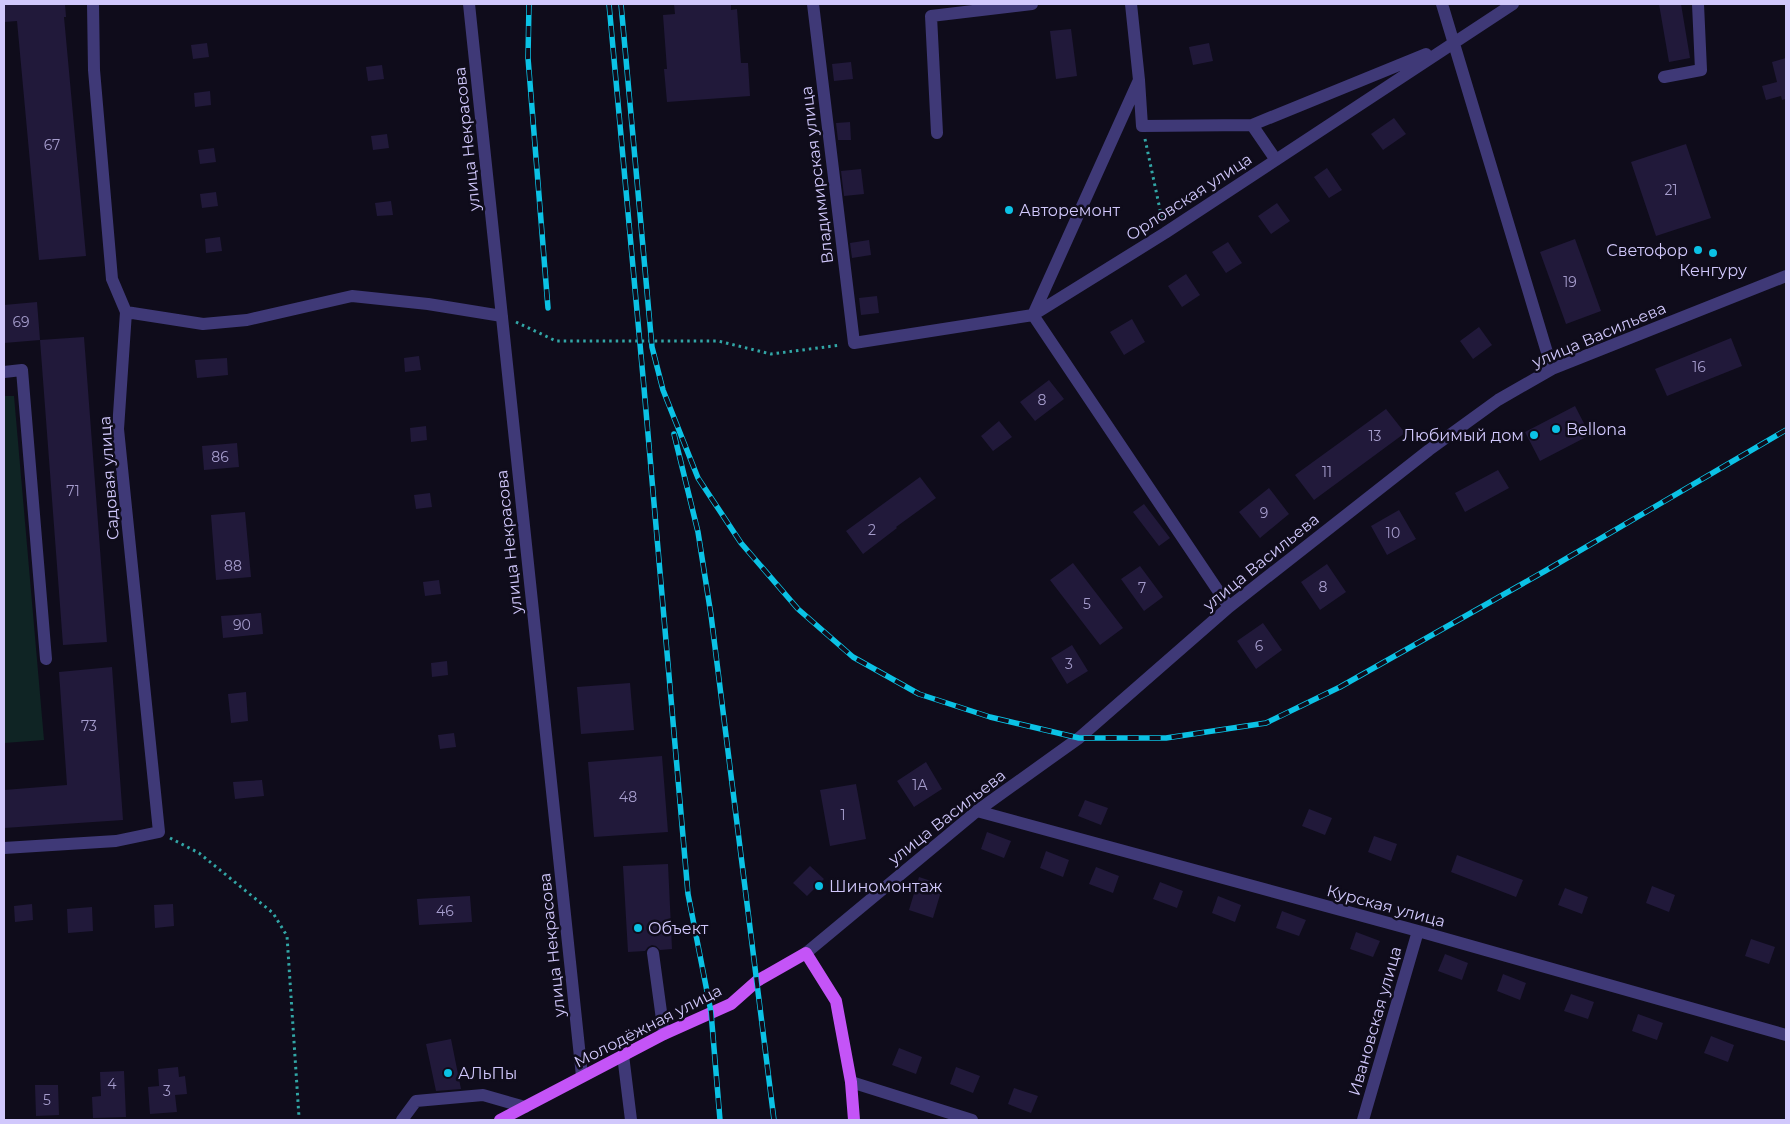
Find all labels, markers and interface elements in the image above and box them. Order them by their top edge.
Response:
street label: улица Некрасова [450,66,484,213]
street label: Владимирская улица [797,85,837,265]
house number: 67 [44,136,60,154]
street label: Орловская улица [1123,149,1255,245]
house number: 21 [1664,181,1678,199]
place label: Авторемонт [1019,201,1120,220]
marker: Авторемонт [1003,204,1015,216]
place label: Светофор [1606,241,1688,260]
marker: Светофор [1692,244,1704,256]
marker: Кенгуру [1707,247,1719,259]
place label: Кенгуру [1679,261,1747,280]
house number: 19 [1563,273,1577,291]
street label: улица Васильева [1528,298,1669,372]
house number: 69 [12,313,30,331]
house number: 16 [1692,358,1706,376]
house number: 8 [1038,391,1047,409]
street label: Садовая улица [95,415,123,541]
place label: Bellona [1566,420,1627,439]
marker: Bellona [1550,423,1562,435]
place label: Любимый дом [1402,426,1524,445]
house number: 13 [1369,427,1382,445]
marker: Любимый дом [1528,429,1540,441]
house number: 86 [211,448,229,466]
house number: 11 [1322,463,1332,481]
street label: улица Некрасова [492,469,526,616]
house number: 71 [66,482,80,500]
house number: 9 [1260,504,1268,522]
street label: улица Васильева [1198,509,1323,615]
house number: 2 [868,521,876,539]
house number: 10 [1386,524,1400,542]
house number: 88 [224,557,242,575]
house number: 8 [1319,578,1328,596]
house number: 7 [1138,579,1146,597]
house number: 5 [1083,595,1091,613]
house number: 90 [233,616,251,634]
house number: 6 [1255,637,1264,655]
house number: 3 [1065,655,1073,673]
house number: 73 [81,717,97,735]
street label: улица Васильева [884,765,1009,869]
house number: 1А [912,776,928,794]
house number: 48 [619,788,637,806]
house number: 1 [840,806,846,824]
street label: улица Некрасова [535,872,569,1019]
place label: Шиномонтаж [829,877,942,896]
marker: Шиномонтаж [813,880,825,892]
street label: Курская улица [1325,881,1447,931]
house number: 46 [436,902,454,920]
place label: Объект [648,919,709,938]
marker: Объект [632,922,644,934]
street label: Ивановская улица [1345,944,1405,1098]
street label: Молодёжная улица [571,981,725,1071]
place label: АЛьПы [458,1064,517,1083]
marker: АЛьПы [442,1067,454,1079]
house number: 4 [107,1075,117,1093]
house number: 3 [163,1082,171,1100]
house number: 5 [43,1091,51,1109]

